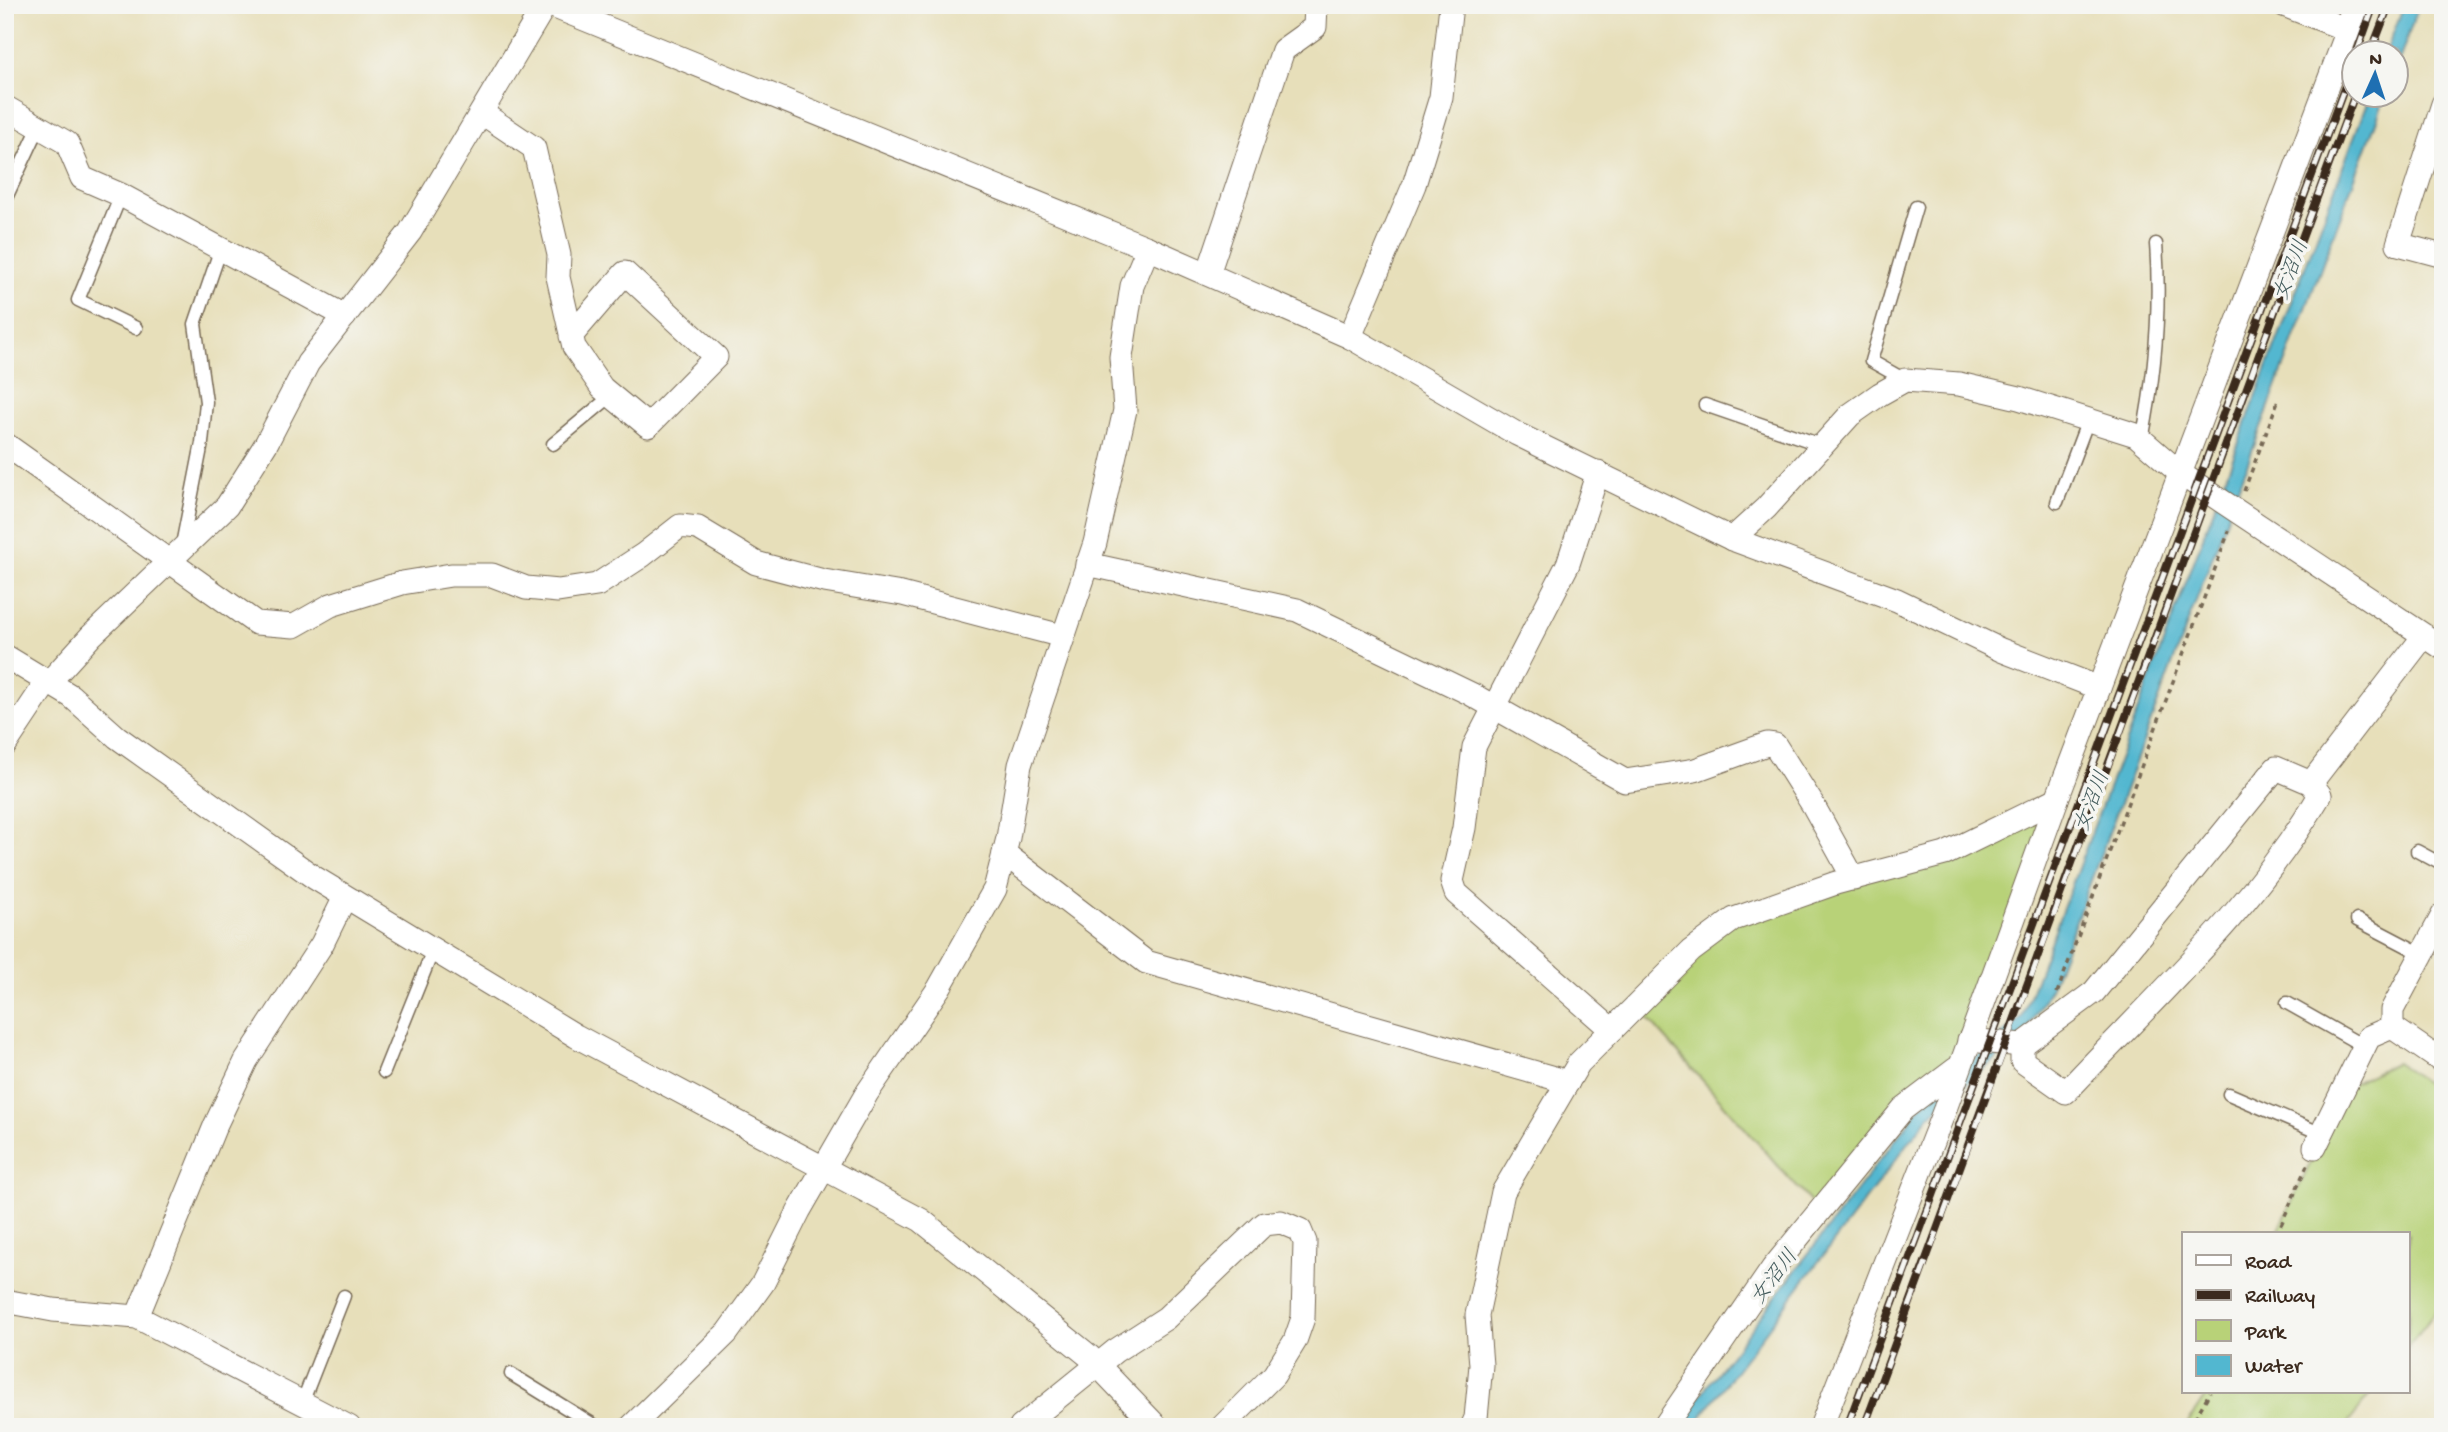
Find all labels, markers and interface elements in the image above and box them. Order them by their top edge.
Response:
north arrow [2340,38,2410,108]
text: N [2369,49,2383,72]
water label: 女沼川 [2269,237,2316,305]
water label: 女沼川 [2070,768,2117,836]
legend [2182,1232,2410,1394]
water label: 女沼川 [1746,1245,1805,1311]
text: Road [2245,1252,2293,1277]
text: Railway [2245,1286,2315,1311]
text: Park [2244,1322,2288,1347]
text: Water [2245,1356,2303,1381]

